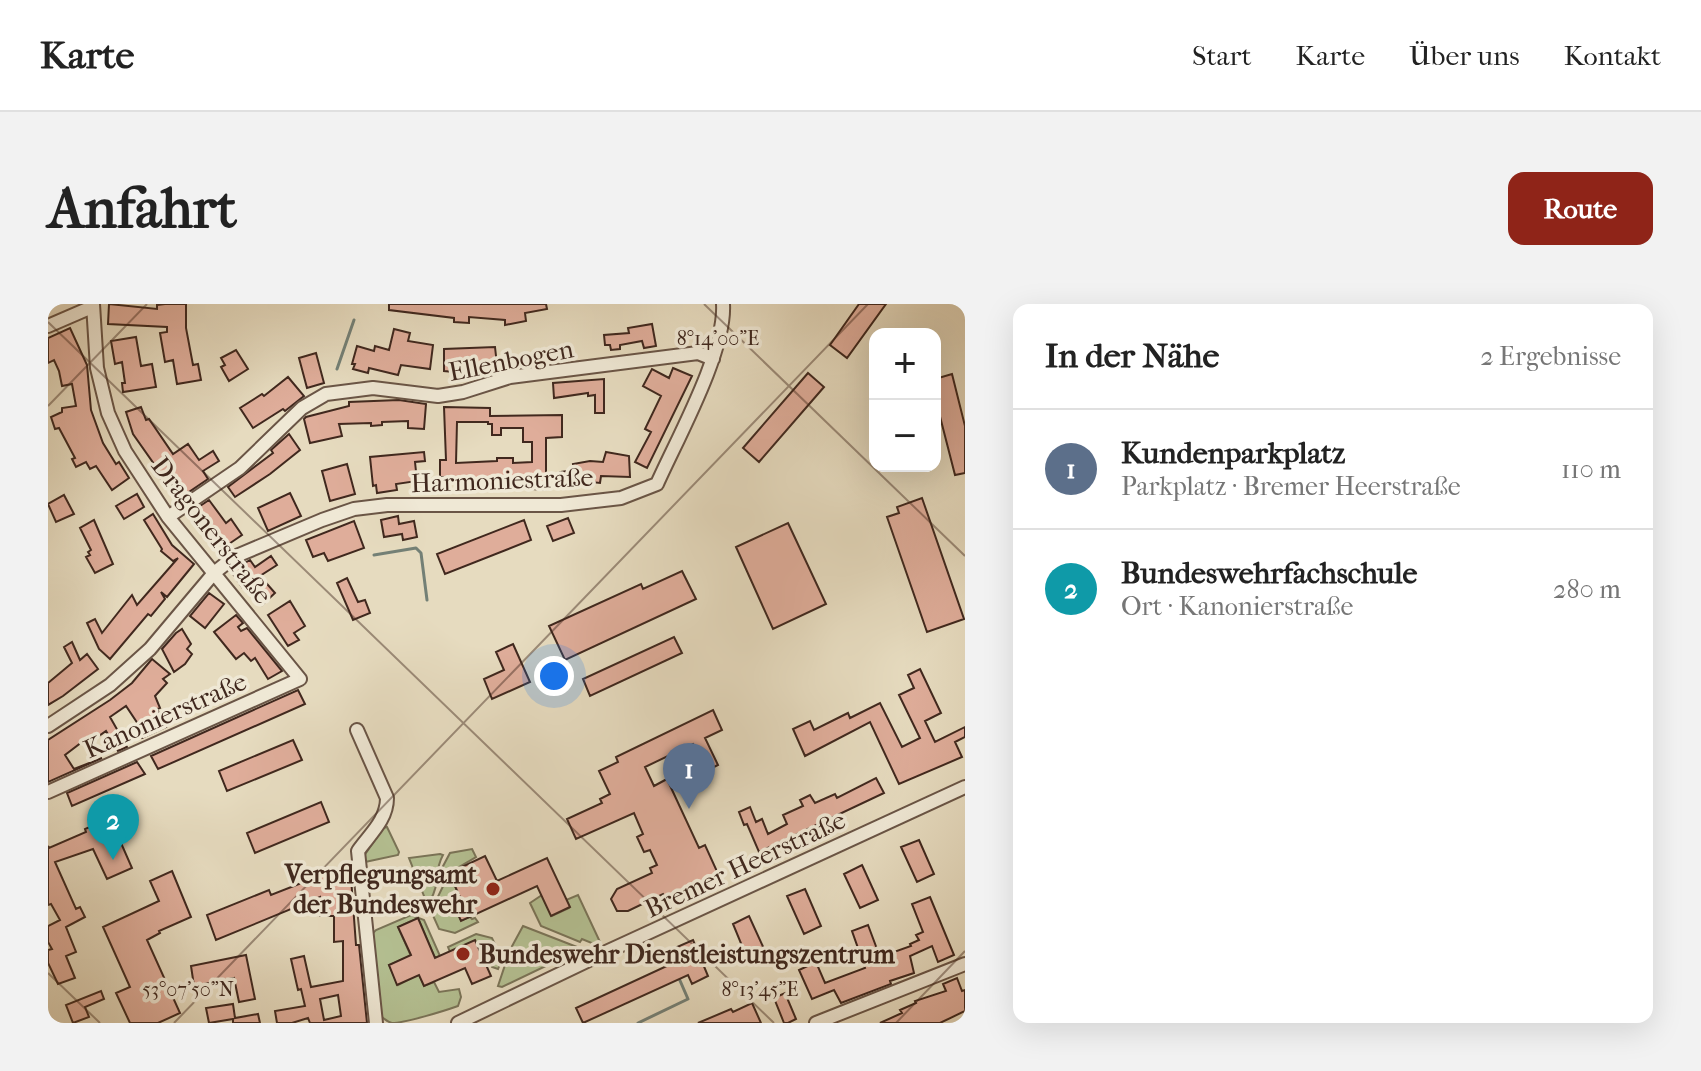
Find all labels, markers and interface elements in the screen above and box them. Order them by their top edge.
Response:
text: Karte [40,33,134,78]
text: Start [1192,39,1252,72]
text: Karte [1296,39,1365,72]
text: Über uns [1409,39,1520,72]
text: Kontakt [1564,39,1661,72]
button: Route [1508,172,1653,245]
text: Anfahrt [48,176,237,241]
text: 8°14'00"E [677,327,759,350]
map controls [869,328,941,472]
button: + [869,328,941,400]
street label: Ellenbogen [446,333,576,388]
text: In der Nähe [1045,336,1219,376]
text: 2 Ergebnisse [1480,341,1621,372]
button: − [869,400,941,472]
text: Kundenparkplatz [1121,436,1345,471]
street label: Dragonerstraße [145,451,279,610]
text: 1 [1066,454,1076,485]
text: 110 m [1561,454,1621,485]
street label: Harmoniestraße [410,462,594,499]
text: Parkplatz · Bremer Heerstraße [1121,471,1461,502]
text: Bundeswehrfachschule [1121,556,1417,591]
text: 2 [1064,574,1078,605]
text: 280 m [1553,574,1621,605]
text: Ort · Kanonierstraße [1121,591,1353,622]
your location [534,656,574,696]
street label: Kanonierstraße [79,666,251,765]
pin: 1 [663,743,715,809]
pin: 2 [87,794,139,860]
street label: Bremer Heerstraße [640,804,851,925]
place label: Verpflegungsamt der Bundeswehr [284,859,478,920]
marker: Verpflegungsamt der Bundeswehr [484,880,502,898]
place label: Bundeswehr Dienstleistungszentrum [479,939,895,970]
marker: Bundeswehr Dienstleistungszentrum [454,945,472,963]
text: 53°07'50"N [142,978,234,1001]
text: 8°13'45"E [722,978,798,1001]

